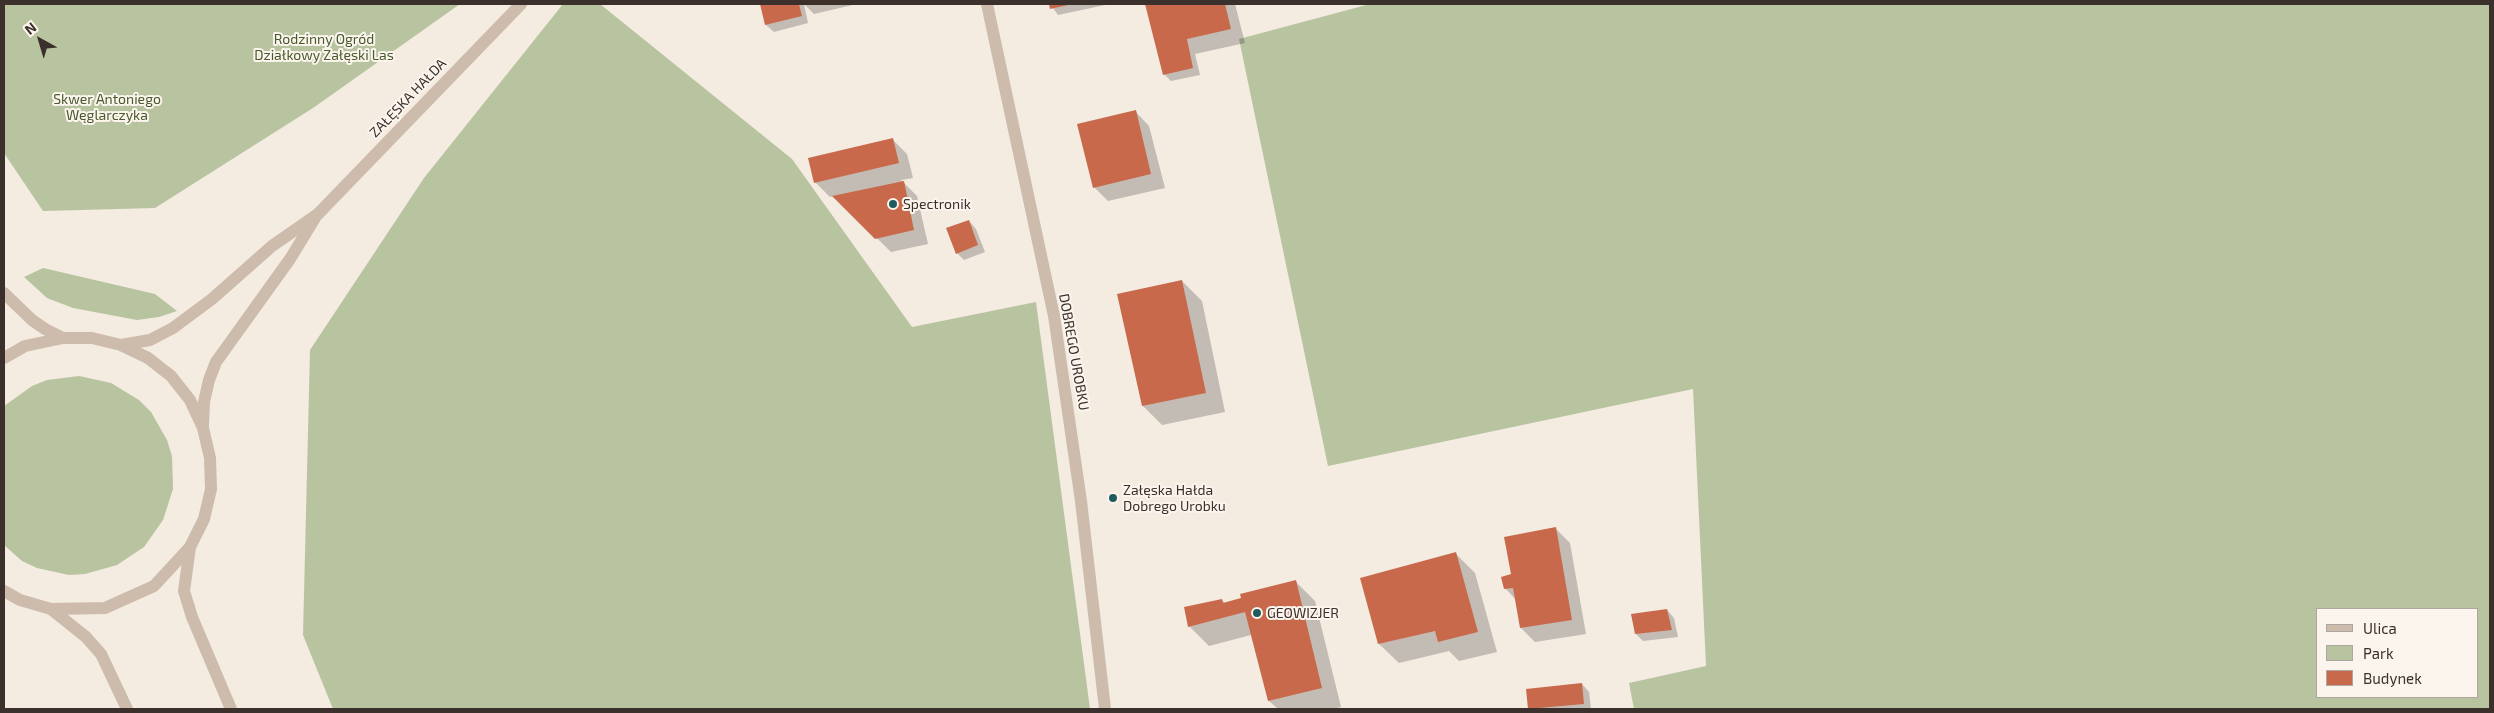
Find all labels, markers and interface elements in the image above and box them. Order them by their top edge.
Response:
north arrow [15,15,65,65]
text: N [21,18,40,38]
park label: Rodzinny Ogród Działkowy Załęski Las [254,31,394,64]
street label: ZAŁĘSKA HAŁDA [366,55,450,141]
park label: Skwer Antoniego Węglarczyka [53,91,161,124]
place label: Spectronik [903,196,971,212]
marker: Spectronik [887,198,899,210]
street label: DOBREGO UROBKU [1055,292,1093,412]
place label: Załęska Hałda Dobrego Urobku [1123,482,1226,514]
marker: Załęska Hałda Dobrego Urobku [1107,492,1119,504]
place label: GEOWIZJER [1267,605,1339,621]
marker: GEOWIZJER [1251,607,1263,619]
legend [2316,608,2479,698]
text: Ulica [2363,619,2397,637]
text: Park [2363,644,2394,662]
text: Budynek [2363,669,2422,687]

